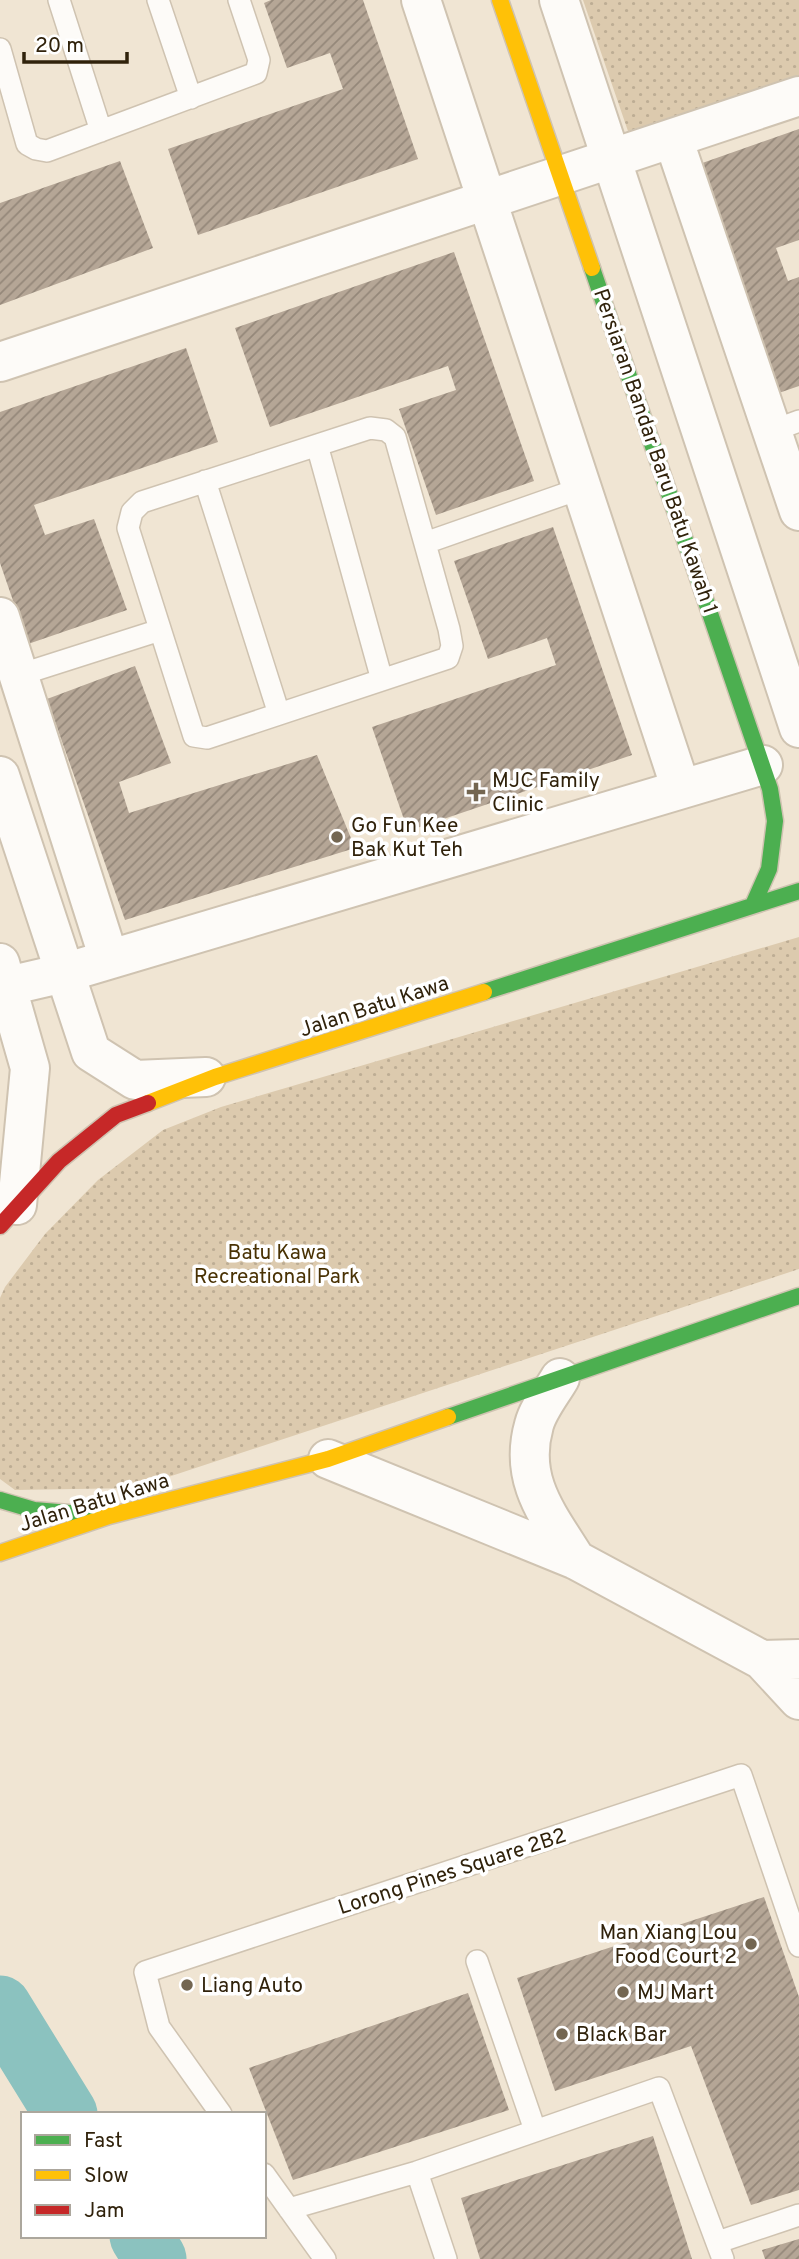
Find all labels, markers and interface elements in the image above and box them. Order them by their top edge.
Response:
scale bar [24,21,128,65]
text: 20 m [35,33,84,60]
street label: Persiaran Bandar Baru Batu Kawah 1 [586,285,723,618]
place label: MJC Family Clinic [492,768,600,819]
marker: MJC Family Clinic [466,782,486,802]
place label: Go Fun Kee Bak Kut Teh [351,813,463,864]
marker: Go Fun Kee Bak Kut Teh [329,829,345,845]
street label: Jalan Batu Kawa [296,971,452,1044]
park label: Batu Kawa Recreational Park [194,1240,360,1291]
street label: Jalan Batu Kawa [16,1468,173,1539]
street label: Lorong Pines Square 2B2 [335,1823,570,1922]
place label: Man Xiang Lou Food Court 2 [600,1920,737,1971]
marker: Man Xiang Lou Food Court 2 [743,1936,759,1952]
place label: Liang Auto [201,1973,303,2000]
marker: Liang Auto [179,1977,195,1993]
place label: MJ Mart [637,1980,714,2007]
marker: MJ Mart [615,1984,631,2000]
place label: Black Bar [576,2022,667,2049]
marker: Black Bar [554,2026,570,2042]
legend [21,2112,266,2238]
text: Fast [84,2128,123,2155]
text: Slow [84,2163,129,2190]
text: Jam [84,2198,125,2225]

